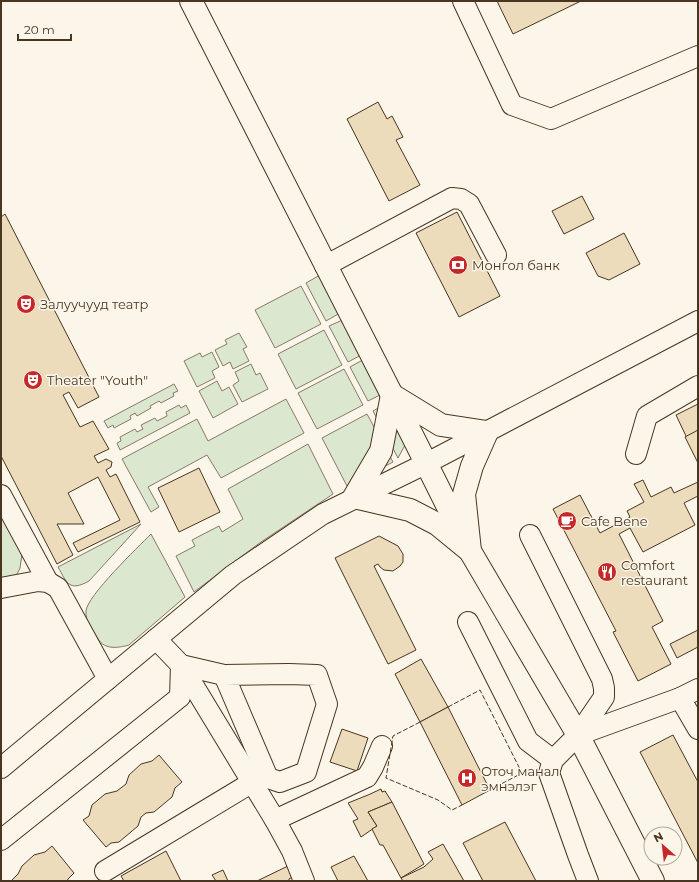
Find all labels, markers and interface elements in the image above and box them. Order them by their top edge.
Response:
scale bar [18,16,71,42]
text: 20 m [24,22,55,37]
bank icon: Монгол банк [447,254,469,276]
place label: Монгол банк [472,257,560,273]
theatre icon: Залуучууд театр [15,293,37,315]
place label: Залуучууд театр [40,296,149,312]
theatre icon: Theater "Youth" [22,369,44,391]
place label: Theater "Youth" [47,372,148,388]
cafe icon: Cafe Bene [556,510,578,532]
place label: Cafe Bene [581,513,648,529]
place label: Comfort restaurant [621,557,688,588]
restaurant icon: Comfort restaurant [596,561,618,583]
place label: Оточ манал эмнэлэг [481,763,560,794]
hospital icon: Оточ манал эмнэлэг [456,767,478,789]
north arrow [643,826,683,866]
text: N [651,829,666,845]

